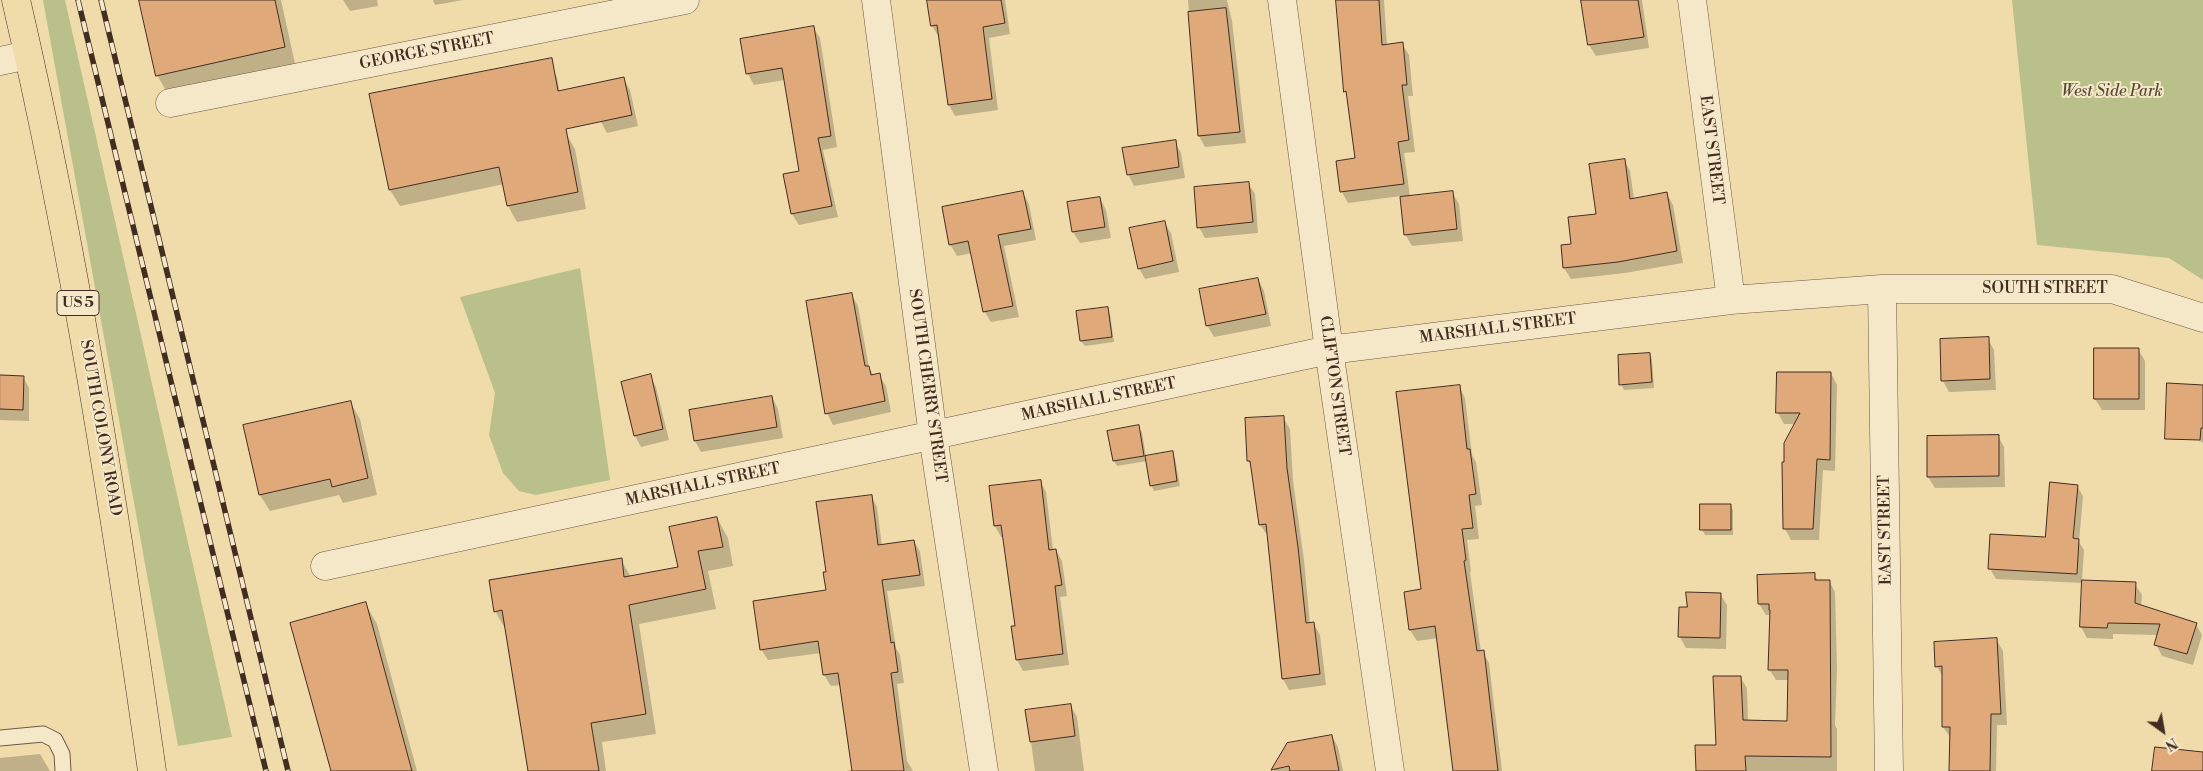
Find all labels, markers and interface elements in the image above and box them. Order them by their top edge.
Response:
street label: GEORGE STREET [358,30,496,74]
park label: West Side Park [2061,82,2163,102]
street label: EAST STREET [1695,94,1727,206]
street label: SOUTH STREET [1982,279,2108,299]
street label: SOUTH CHERRY STREET [904,288,950,484]
road number: US 5 [57,290,99,316]
street label: MARSHALL STREET [1418,310,1578,348]
street label: CLIFTON STREET [1315,315,1353,457]
street label: SOUTH COLONY ROAD [75,338,125,518]
street label: MARSHALL STREET [1020,374,1178,426]
street label: MARSHALL STREET [624,459,782,511]
street label: EAST STREET [1875,475,1897,585]
north arrow [2138,706,2188,756]
text: N [2161,733,2180,754]

